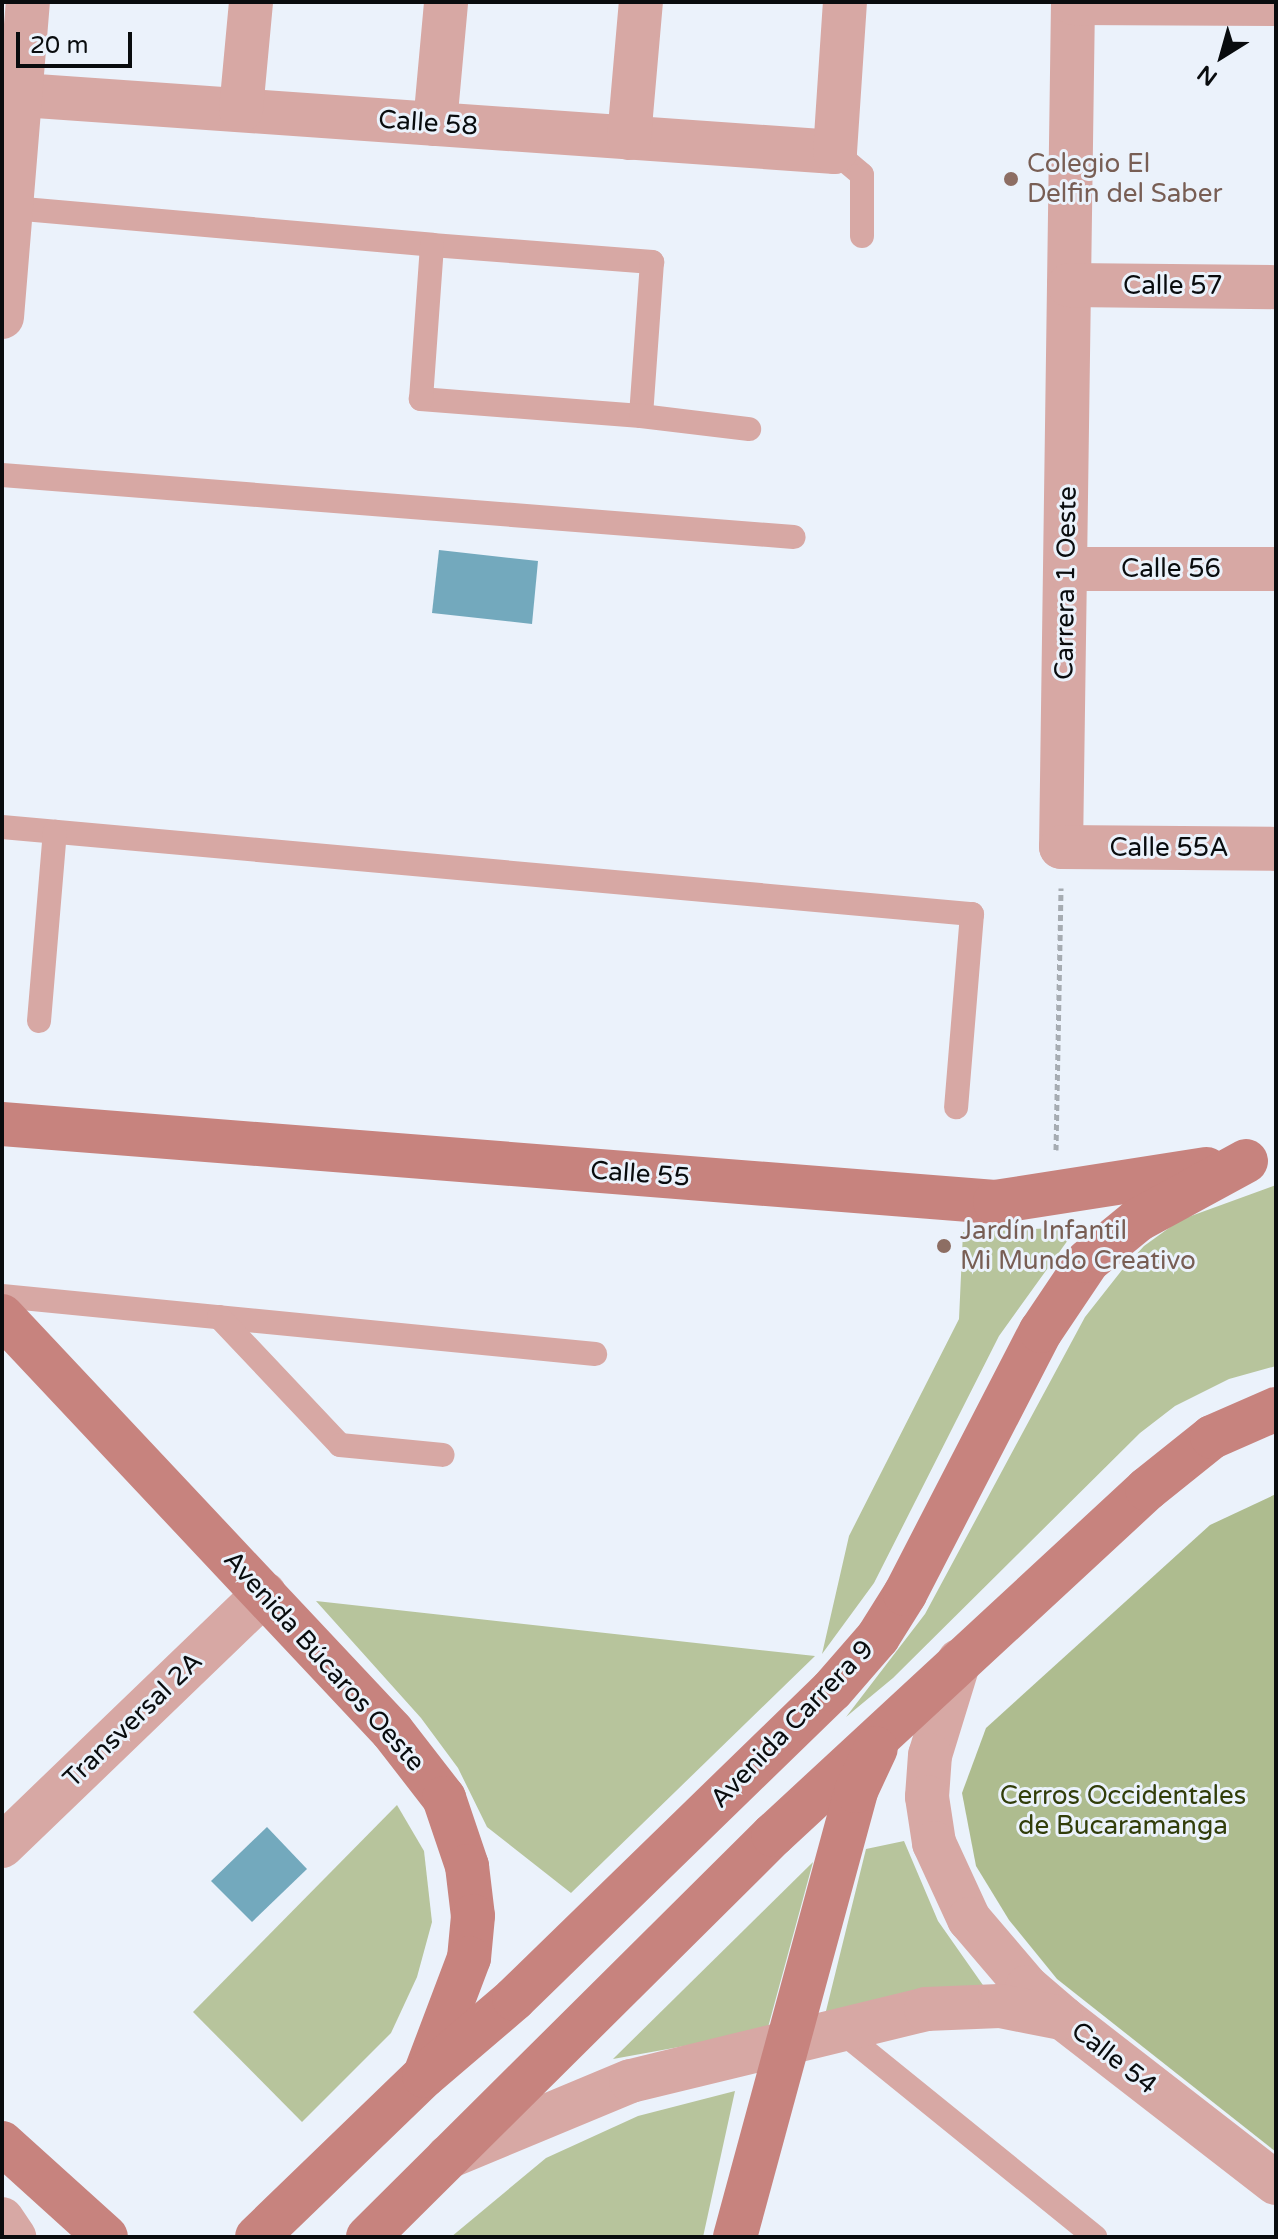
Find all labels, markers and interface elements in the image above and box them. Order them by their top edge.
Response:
scale bar [20,16,136,66]
north arrow [1182,16,1262,96]
text: 20 m [30,31,88,60]
text: N [1193,59,1222,91]
street label: Calle 58 [377,104,479,142]
place label: Colegio El Delfin del Saber [1027,148,1222,210]
marker: Colegio El Delfin del Saber [1002,170,1020,188]
street label: Calle 57 [1123,270,1223,302]
street label: Carrera 1 Oeste [1049,486,1083,680]
street label: Calle 56 [1121,553,1221,585]
street label: Calle 55A [1109,832,1229,864]
street label: Calle 55 [589,1155,691,1193]
place label: Jardín Infantil Mi Mundo Creativo [960,1215,1196,1276]
marker: Jardín Infantil Mi Mundo Creativo [935,1237,953,1255]
street label: Avenida Búcaros Oeste [217,1544,431,1778]
street label: Avenida Carrera 9 [704,1634,880,1814]
street label: Transversal 2A [57,1646,209,1794]
park label: Cerros Occidentales de Bucaramanga [1000,1780,1246,1842]
street label: Calle 54 [1065,2015,1163,2101]

